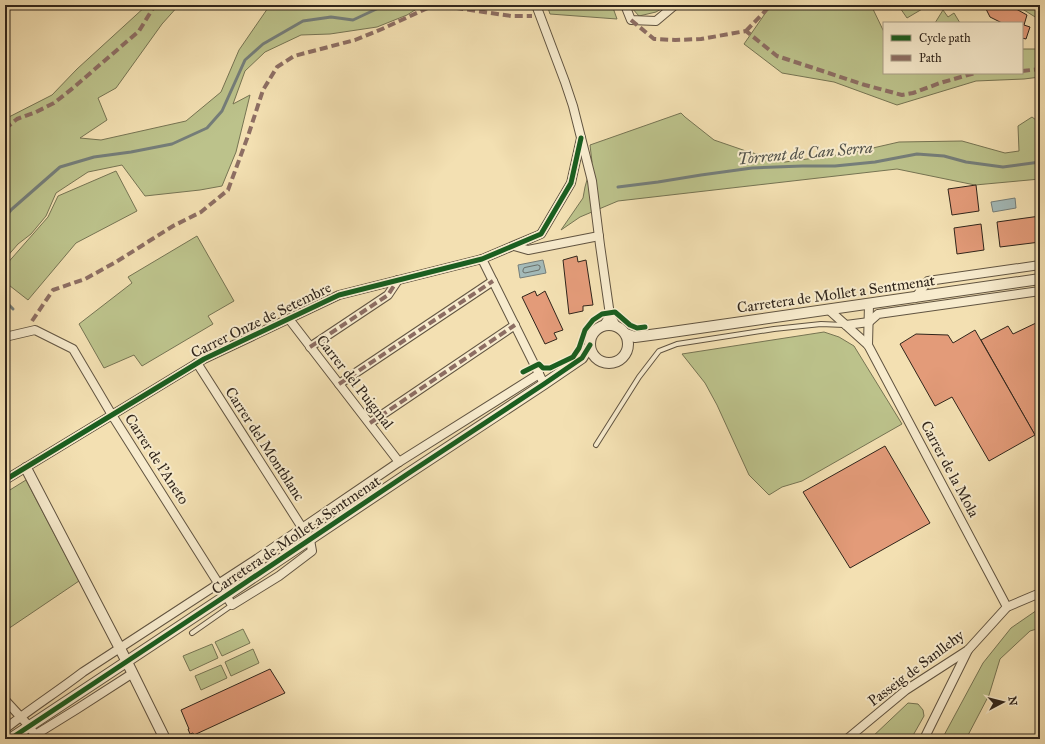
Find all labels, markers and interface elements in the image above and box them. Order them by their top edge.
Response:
legend [883,22,1023,74]
text: Cycle path [919,31,971,45]
text: Path [919,51,942,65]
water label: Torrent de Can Serra [737,138,874,168]
street label: Carretera de Mollet a Sentmenat [736,271,937,317]
street label: Carrer Onze de Setembre [188,278,334,362]
street label: Carrer del Puigmal [313,331,398,433]
street label: Carrer del Montblanc [221,384,309,504]
street label: Carrer de l'Aneto [121,410,193,508]
street label: Carrer de la Mola [917,418,983,521]
street label: Carretera de Mollet a Sentmenat [208,471,384,598]
street label: Passeig de Sanllehy [864,625,968,710]
north arrow [983,682,1023,722]
text: N [1005,695,1020,707]

